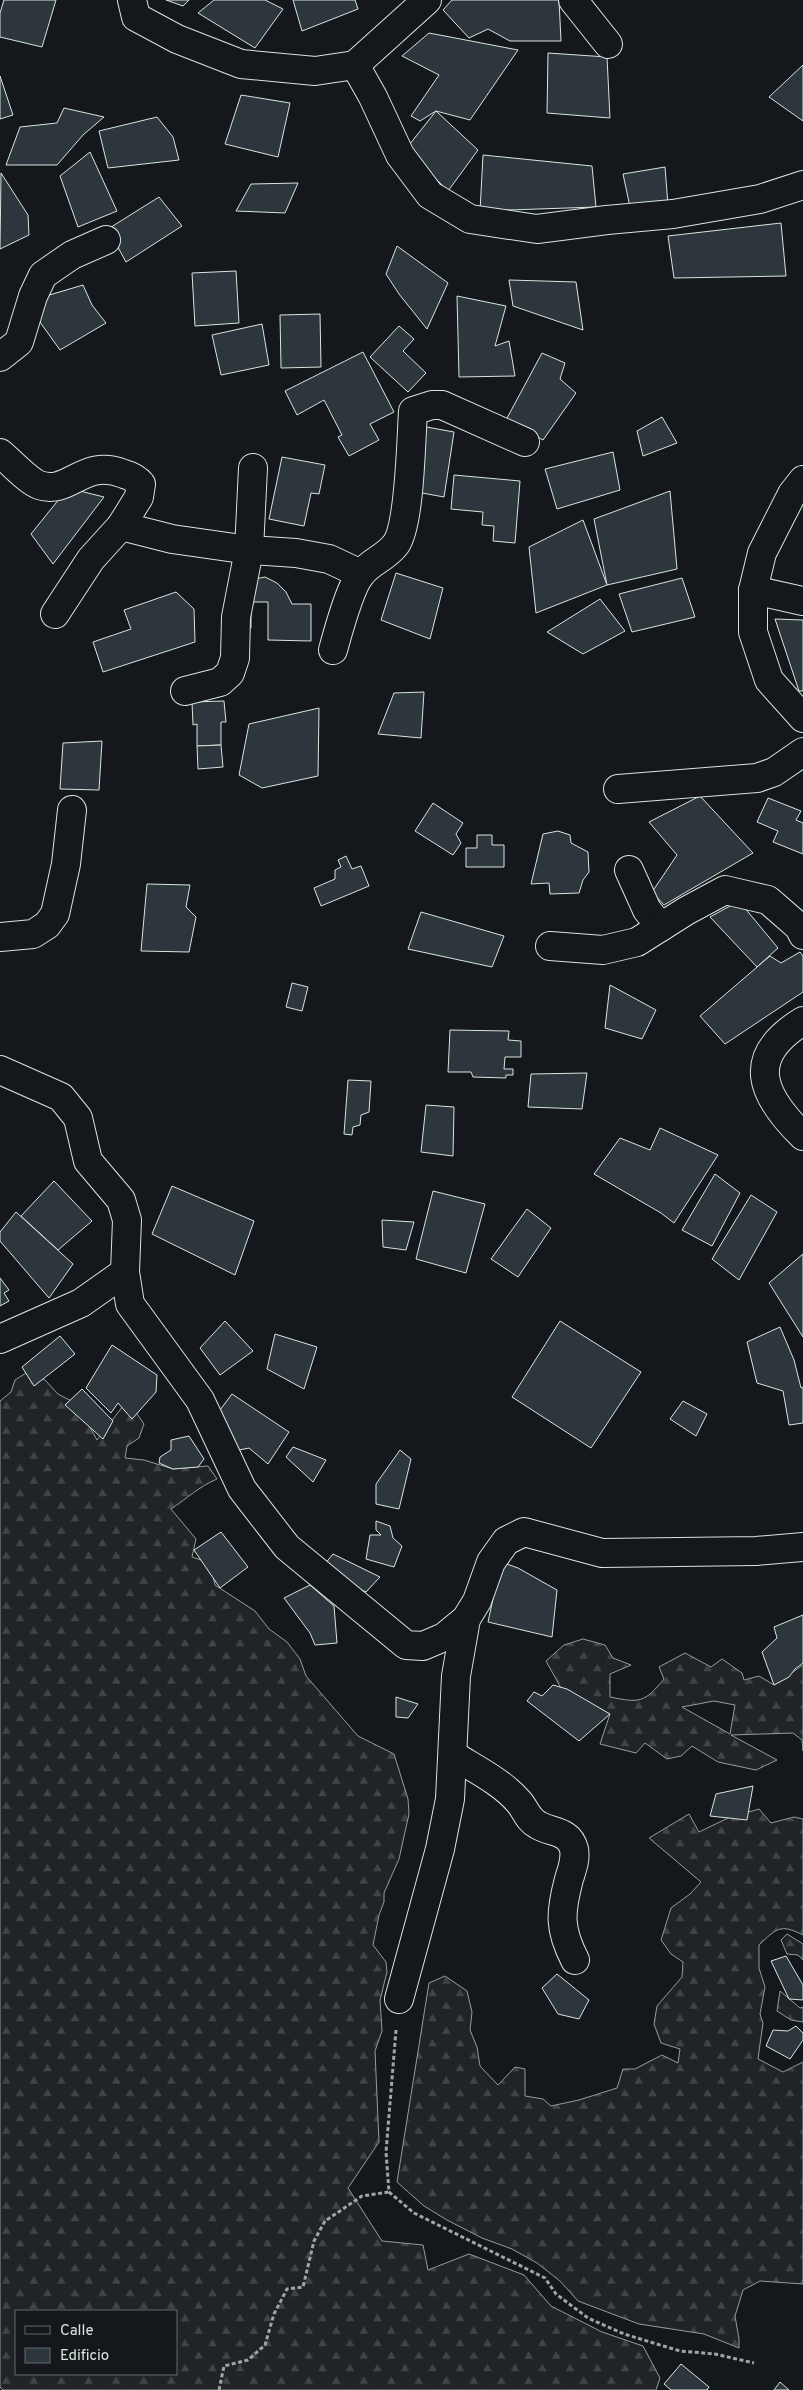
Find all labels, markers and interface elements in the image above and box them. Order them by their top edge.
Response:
legend [15,2310,178,2375]
text: Calle [60,2322,94,2341]
text: Edificio [60,2347,109,2366]

